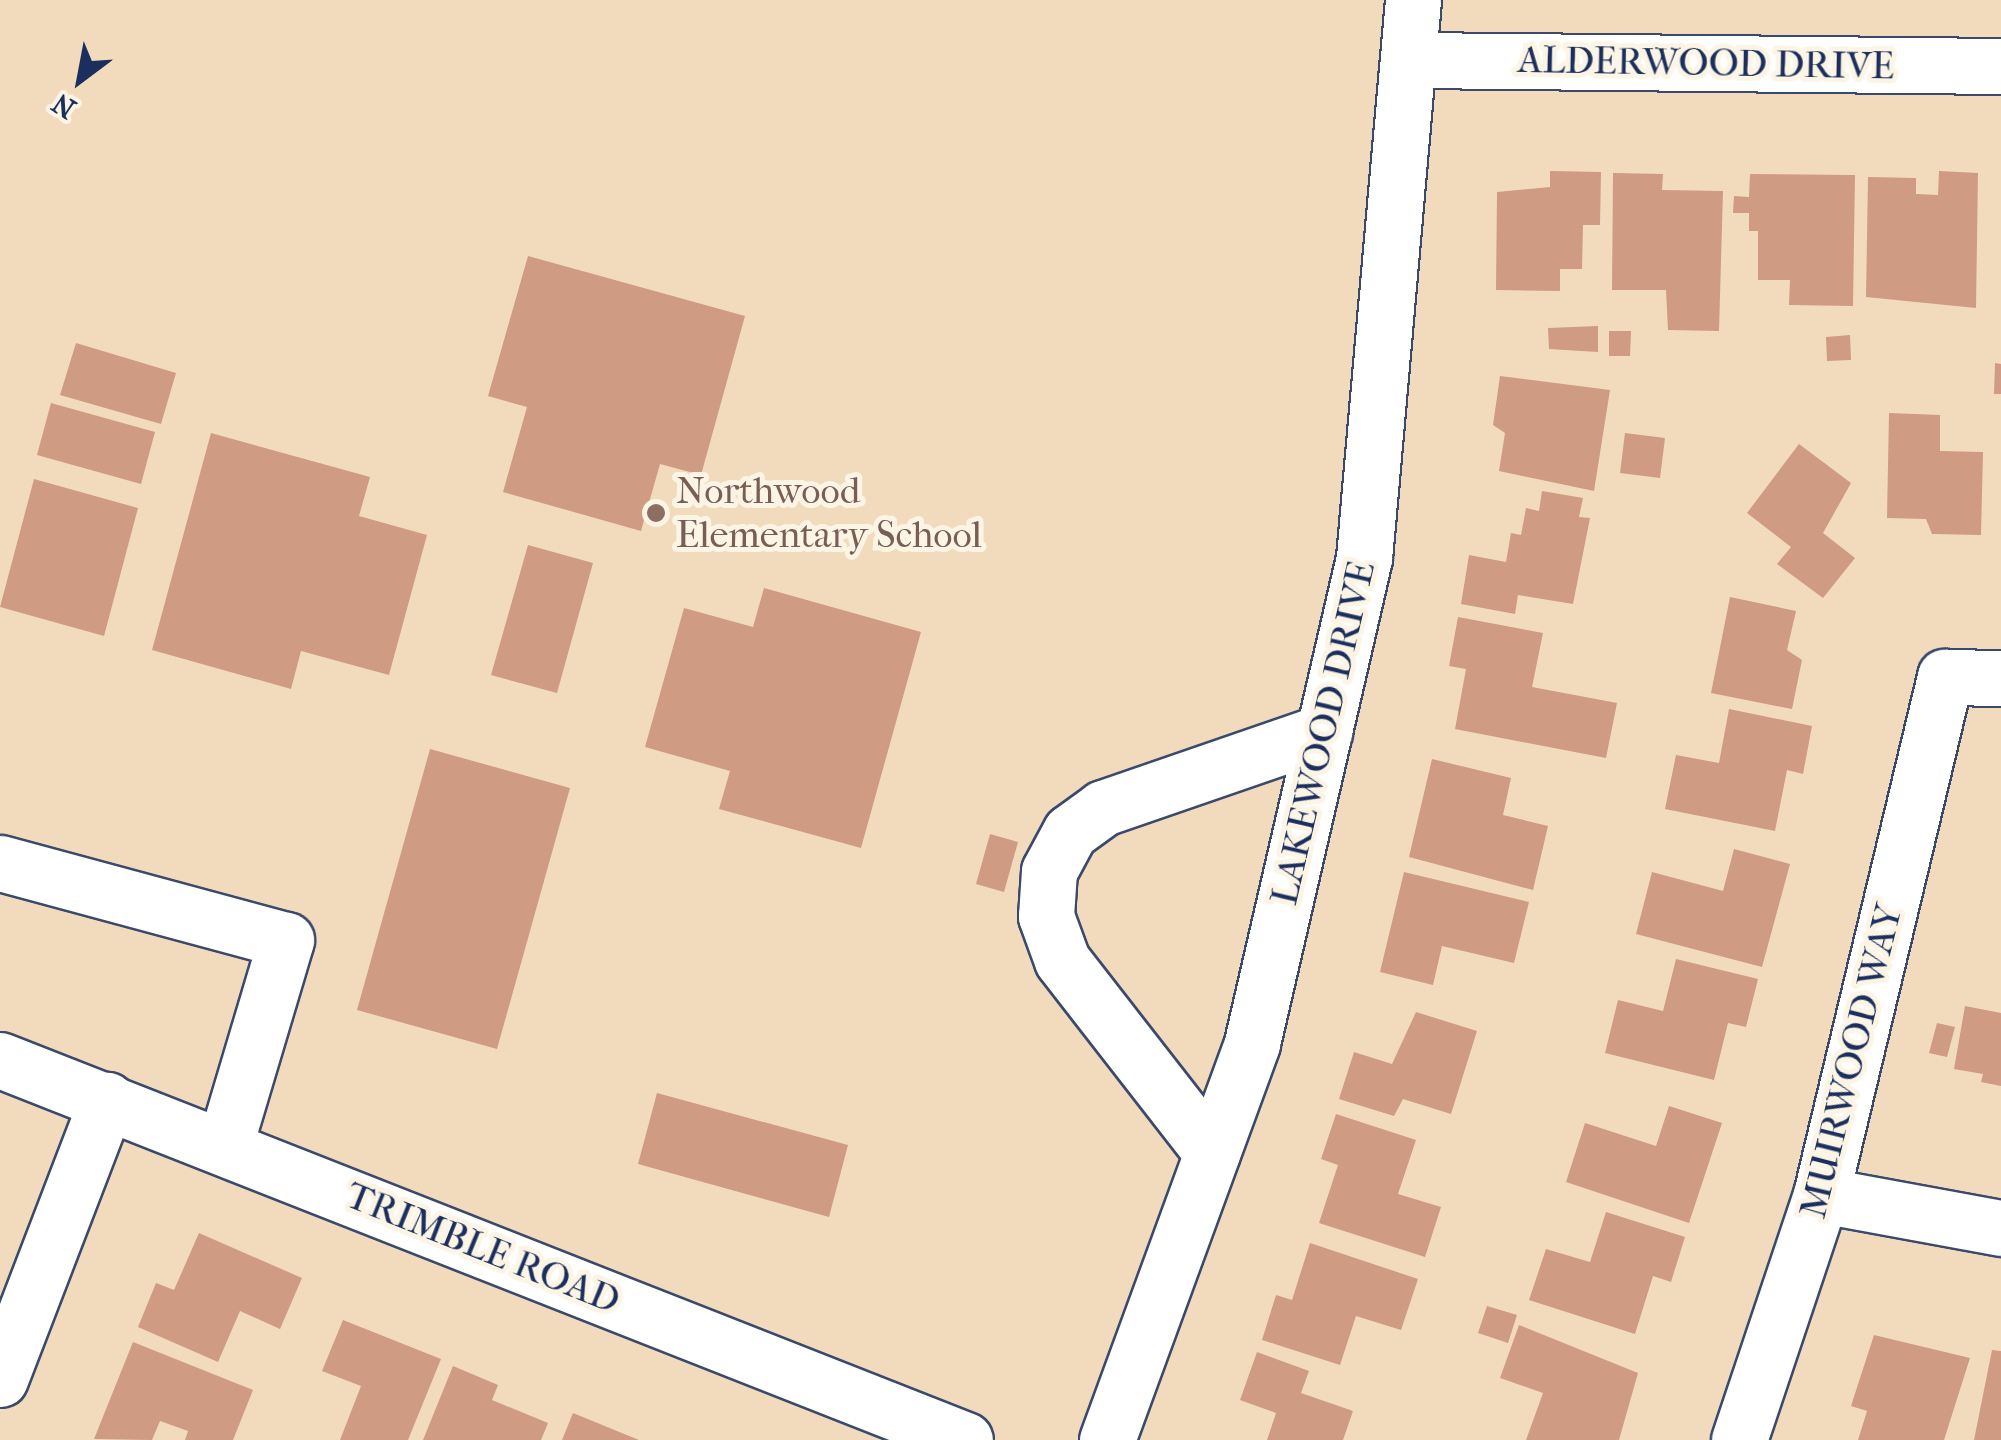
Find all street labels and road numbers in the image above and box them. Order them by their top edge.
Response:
street label: ALDERWOOD DRIVE [1517,37,1895,89]
street label: LAKEWOOD DRIVE [1261,557,1385,909]
street label: MUIRWOOD WAY [1790,899,1912,1223]
street label: TRIMBLE ROAD [340,1172,626,1324]

